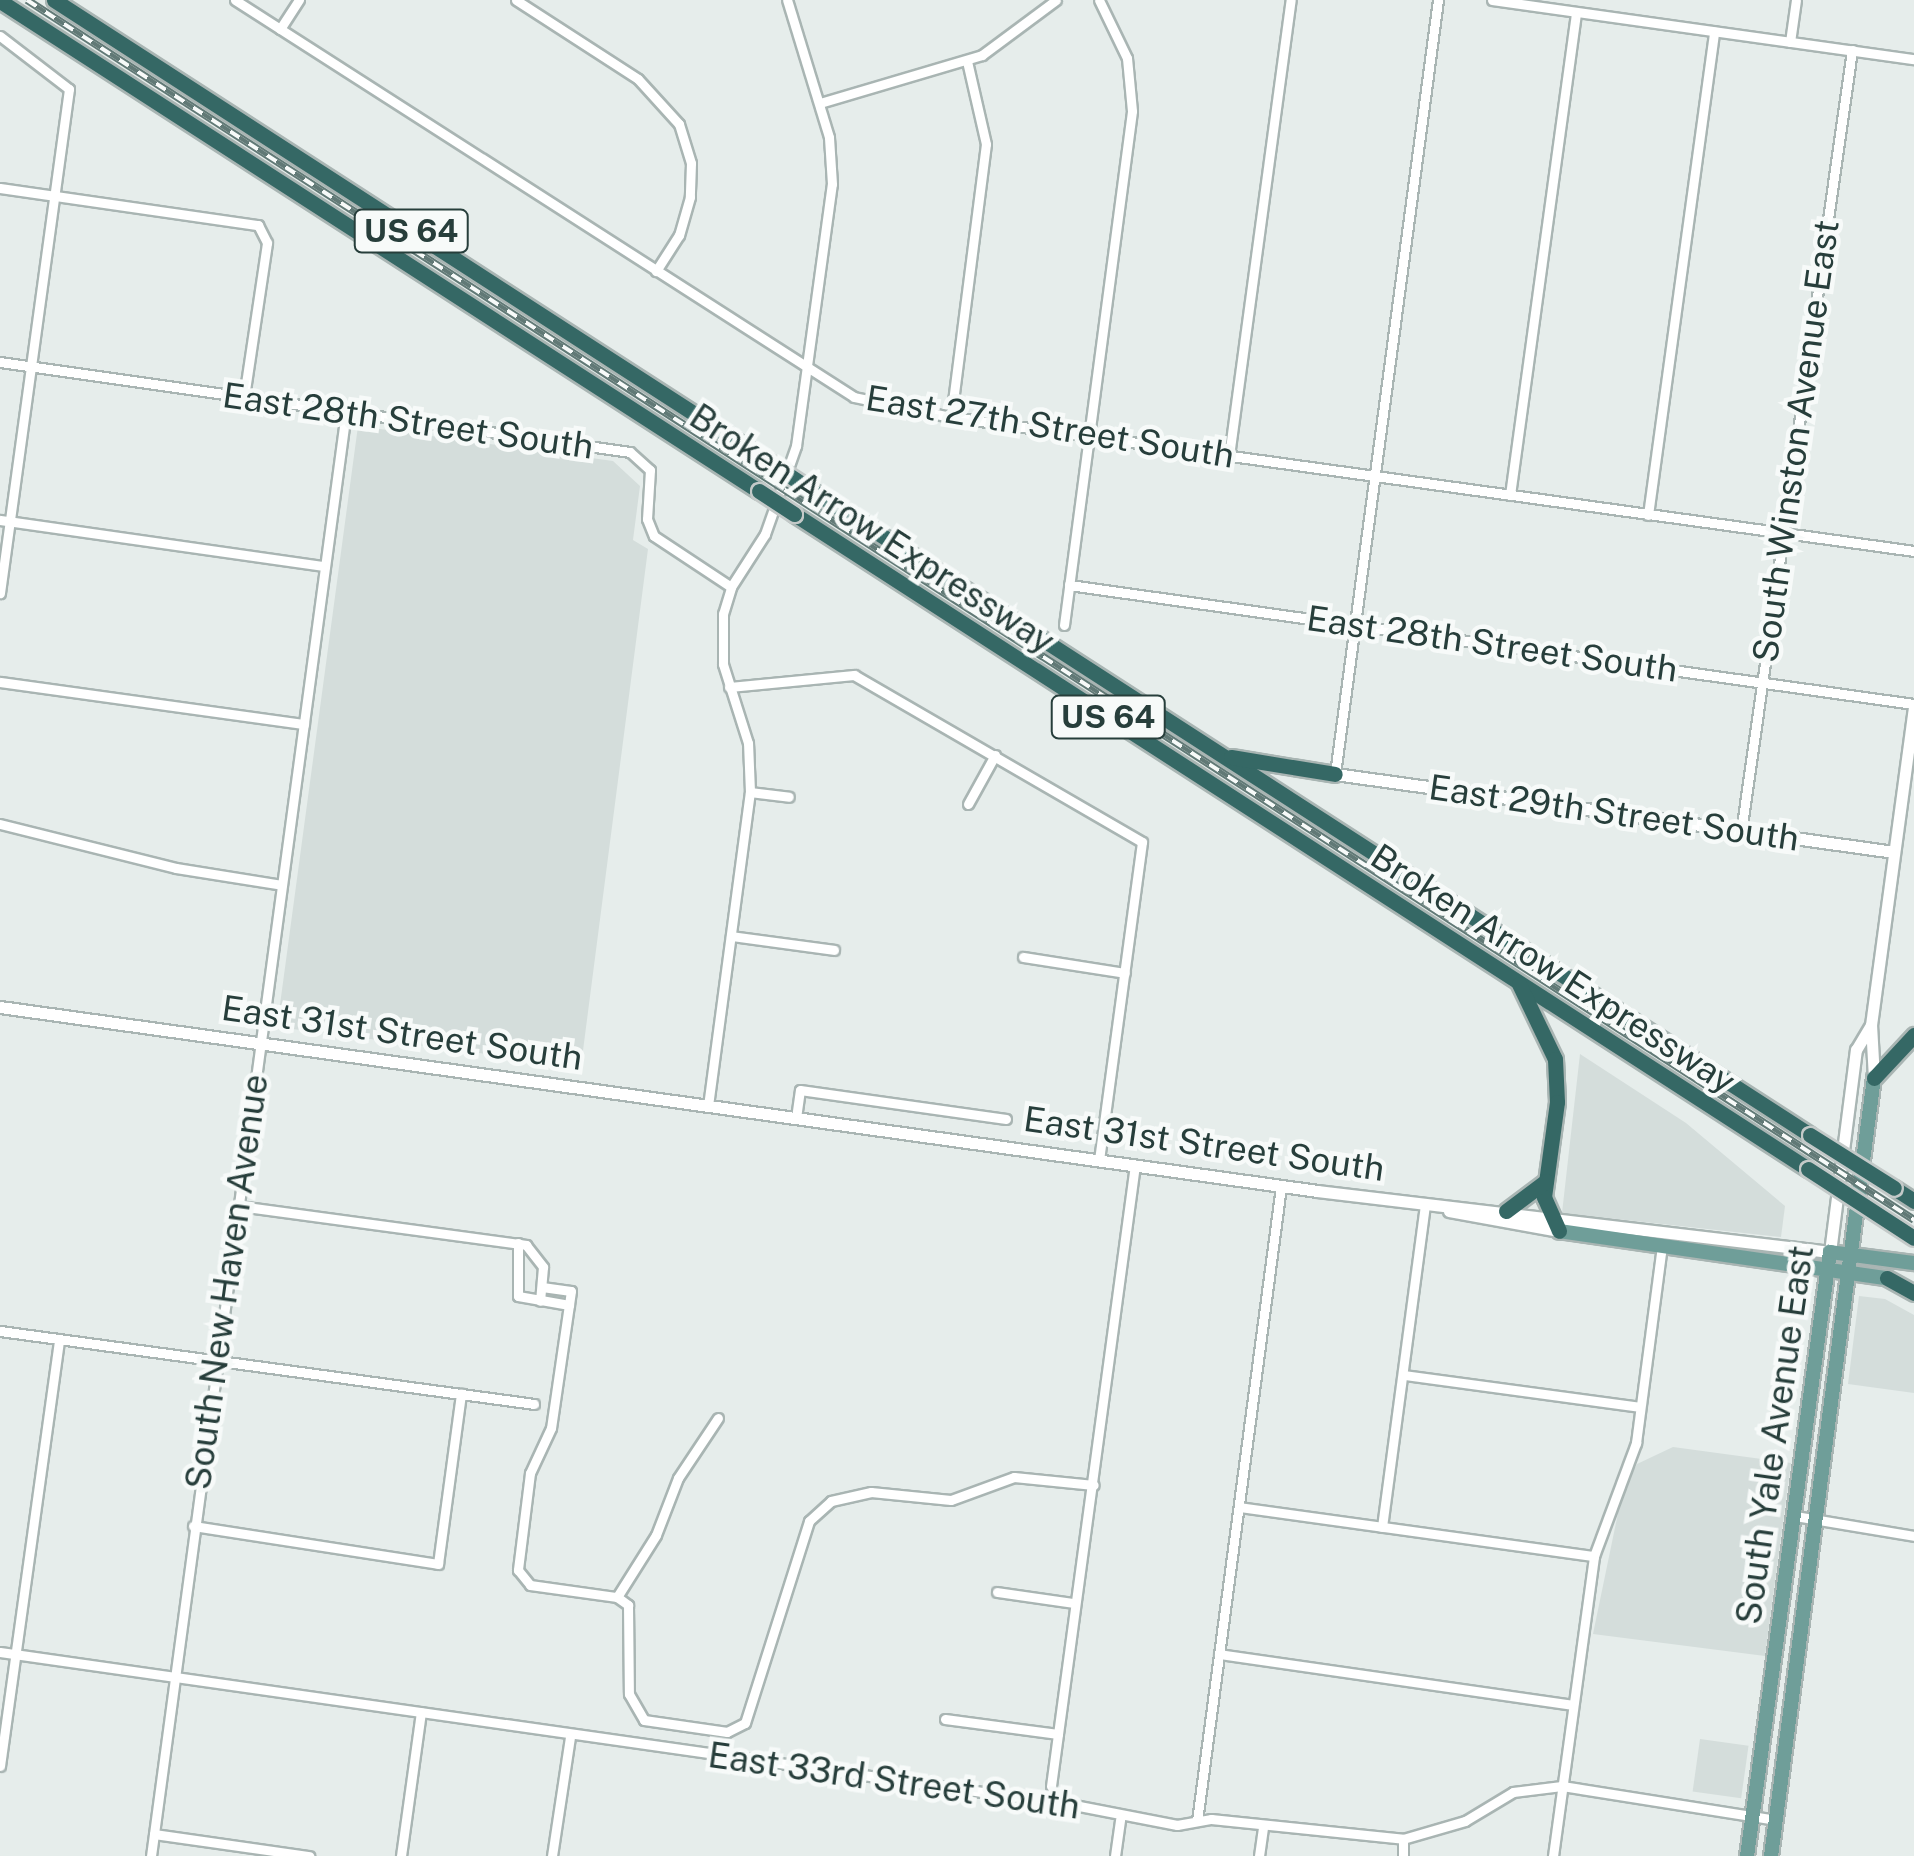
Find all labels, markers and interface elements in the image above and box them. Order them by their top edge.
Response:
road number: US 64 [354,204,468,258]
street label: South Winston Avenue East [1744,217,1848,665]
street label: East 28th Street South [220,374,596,468]
street label: East 27th Street South [863,377,1237,477]
street label: Broken Arrow Expressway [682,395,1062,663]
street label: East 28th Street South [1304,597,1680,691]
road number: US 64 [1050,690,1166,744]
street label: East 29th Street South [1426,766,1802,860]
street label: Broken Arrow Expressway [1363,835,1743,1103]
street label: East 31st Street South [219,987,585,1079]
street label: South New Haven Avenue [177,1072,277,1492]
street label: East 31st Street South [1021,1098,1387,1190]
street label: South Yale Avenue East [1728,1243,1822,1627]
street label: East 33rd Street South [706,1734,1082,1828]

